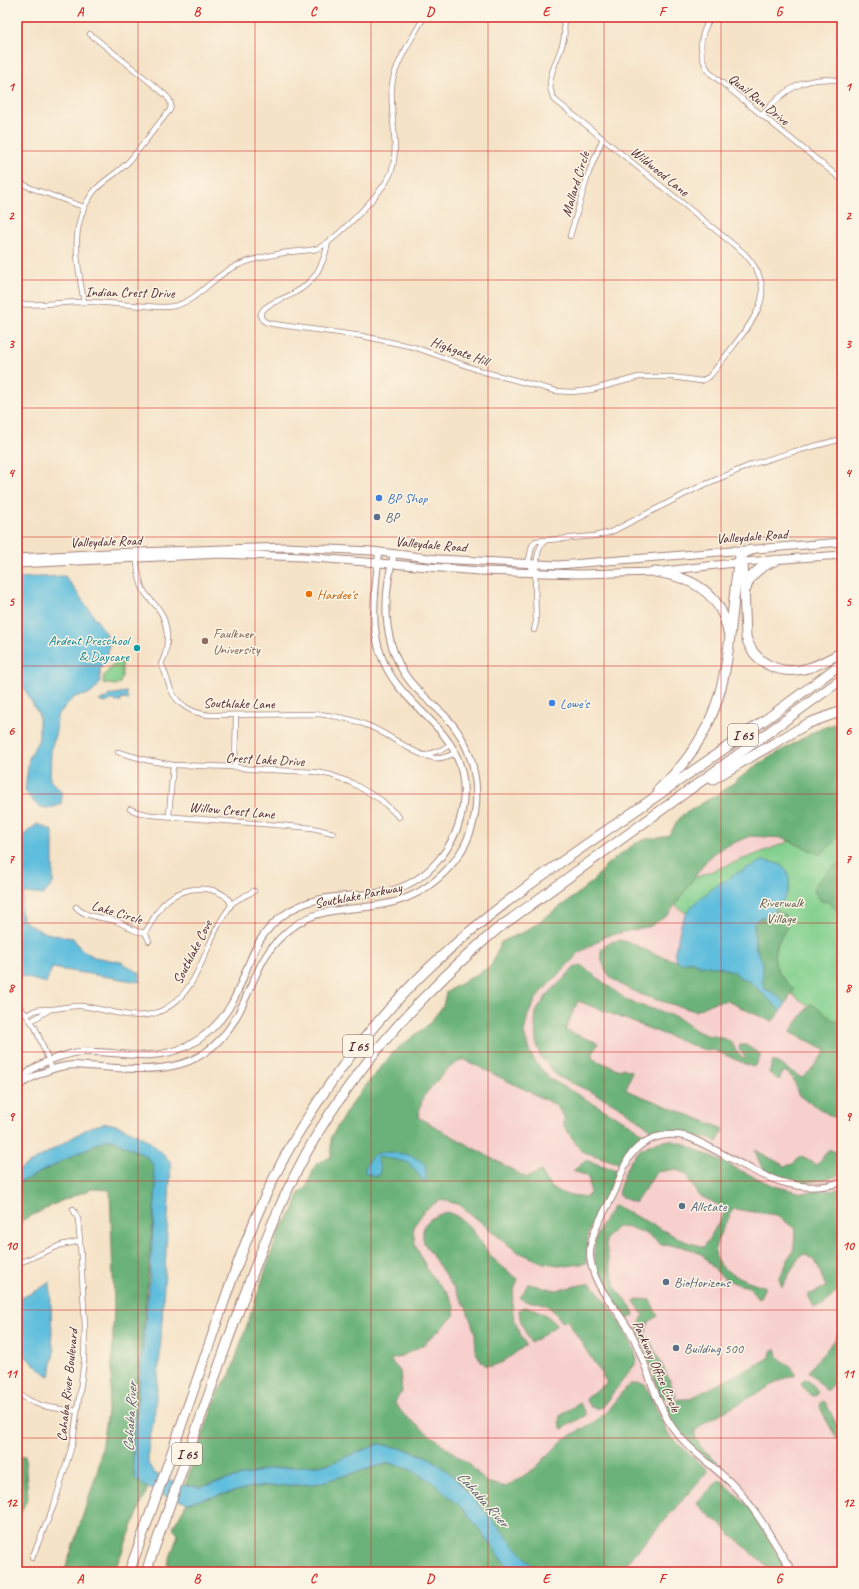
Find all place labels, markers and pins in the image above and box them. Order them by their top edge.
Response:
place label: BP Shop [387,490,428,507]
marker: BP Shop [374,493,384,503]
place label: BP [385,509,401,526]
marker: BP [372,512,382,522]
place label: Hardee's [317,586,358,603]
marker: Hardee's [304,589,314,599]
place label: Faulkner University [213,625,261,658]
place label: Ardent Preschool & Daycare [48,632,132,665]
marker: Faulkner University [200,636,210,646]
marker: Ardent Preschool & Daycare [132,643,142,653]
place label: Lowe's [560,695,590,712]
marker: Lowe's [547,698,557,708]
place label: Allstate [690,1198,728,1215]
marker: Allstate [677,1201,687,1211]
place label: BioHorizons [674,1274,731,1291]
marker: BioHorizons [661,1277,671,1287]
place label: Building 500 [684,1340,745,1357]
marker: Building 500 [671,1343,681,1353]

